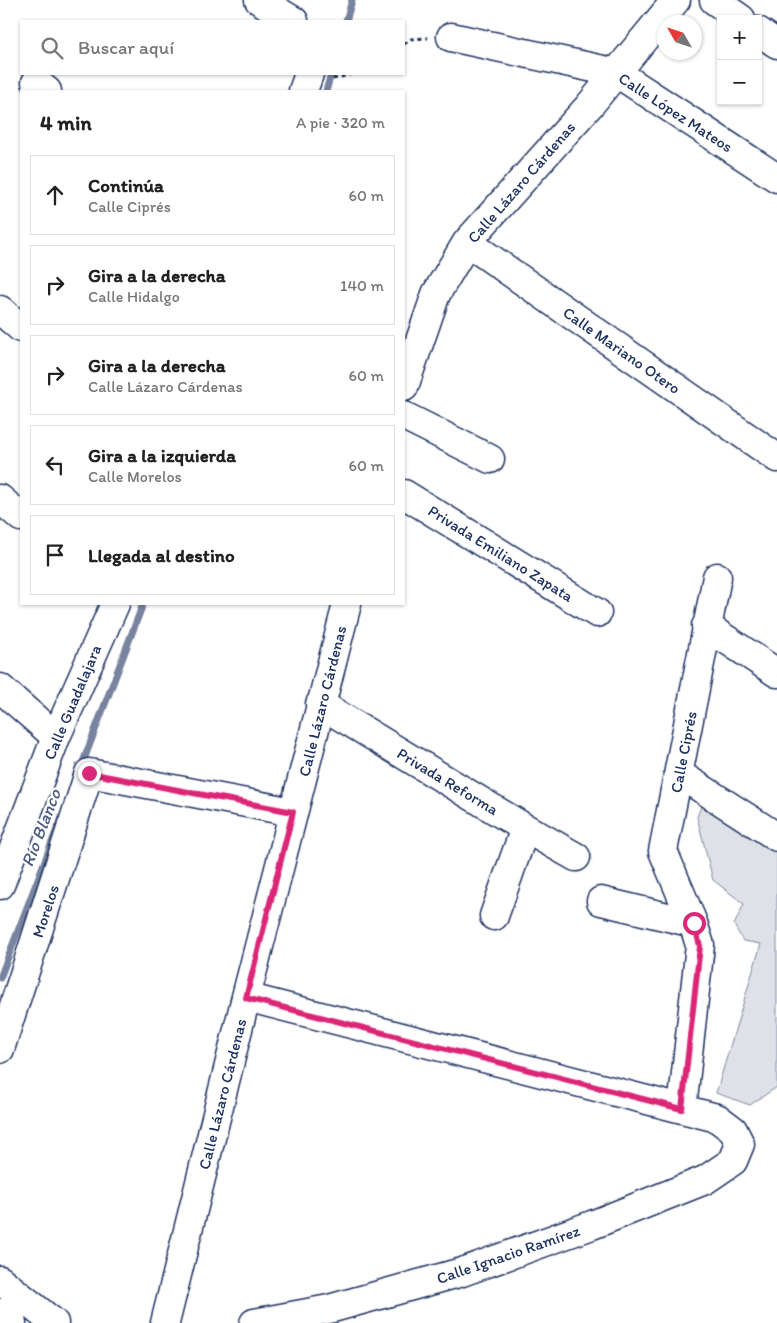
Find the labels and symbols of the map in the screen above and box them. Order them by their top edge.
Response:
north arrow [657,15,702,60]
street label: Calle López Mateos [615,68,736,156]
street label: Calle Lázaro Cárdenas [463,118,579,247]
street label: Calle Mariano Otero [559,303,684,398]
street label: Privada Emiliano Zapata [425,501,577,606]
street label: Calle Lázaro Cárdenas [295,624,350,778]
street label: Calle Guadalajara [40,642,105,763]
street label: Calle Ciprés [666,710,701,795]
street label: Privada Reforma [394,744,502,819]
route end [78,762,101,785]
water label: Río Blanco [16,785,66,870]
street label: Morelos [28,882,63,940]
route start [683,912,706,935]
street label: Calle Lázaro Cárdenas [195,1017,250,1171]
street label: Calle Ignacio Ramírez [434,1221,583,1288]

